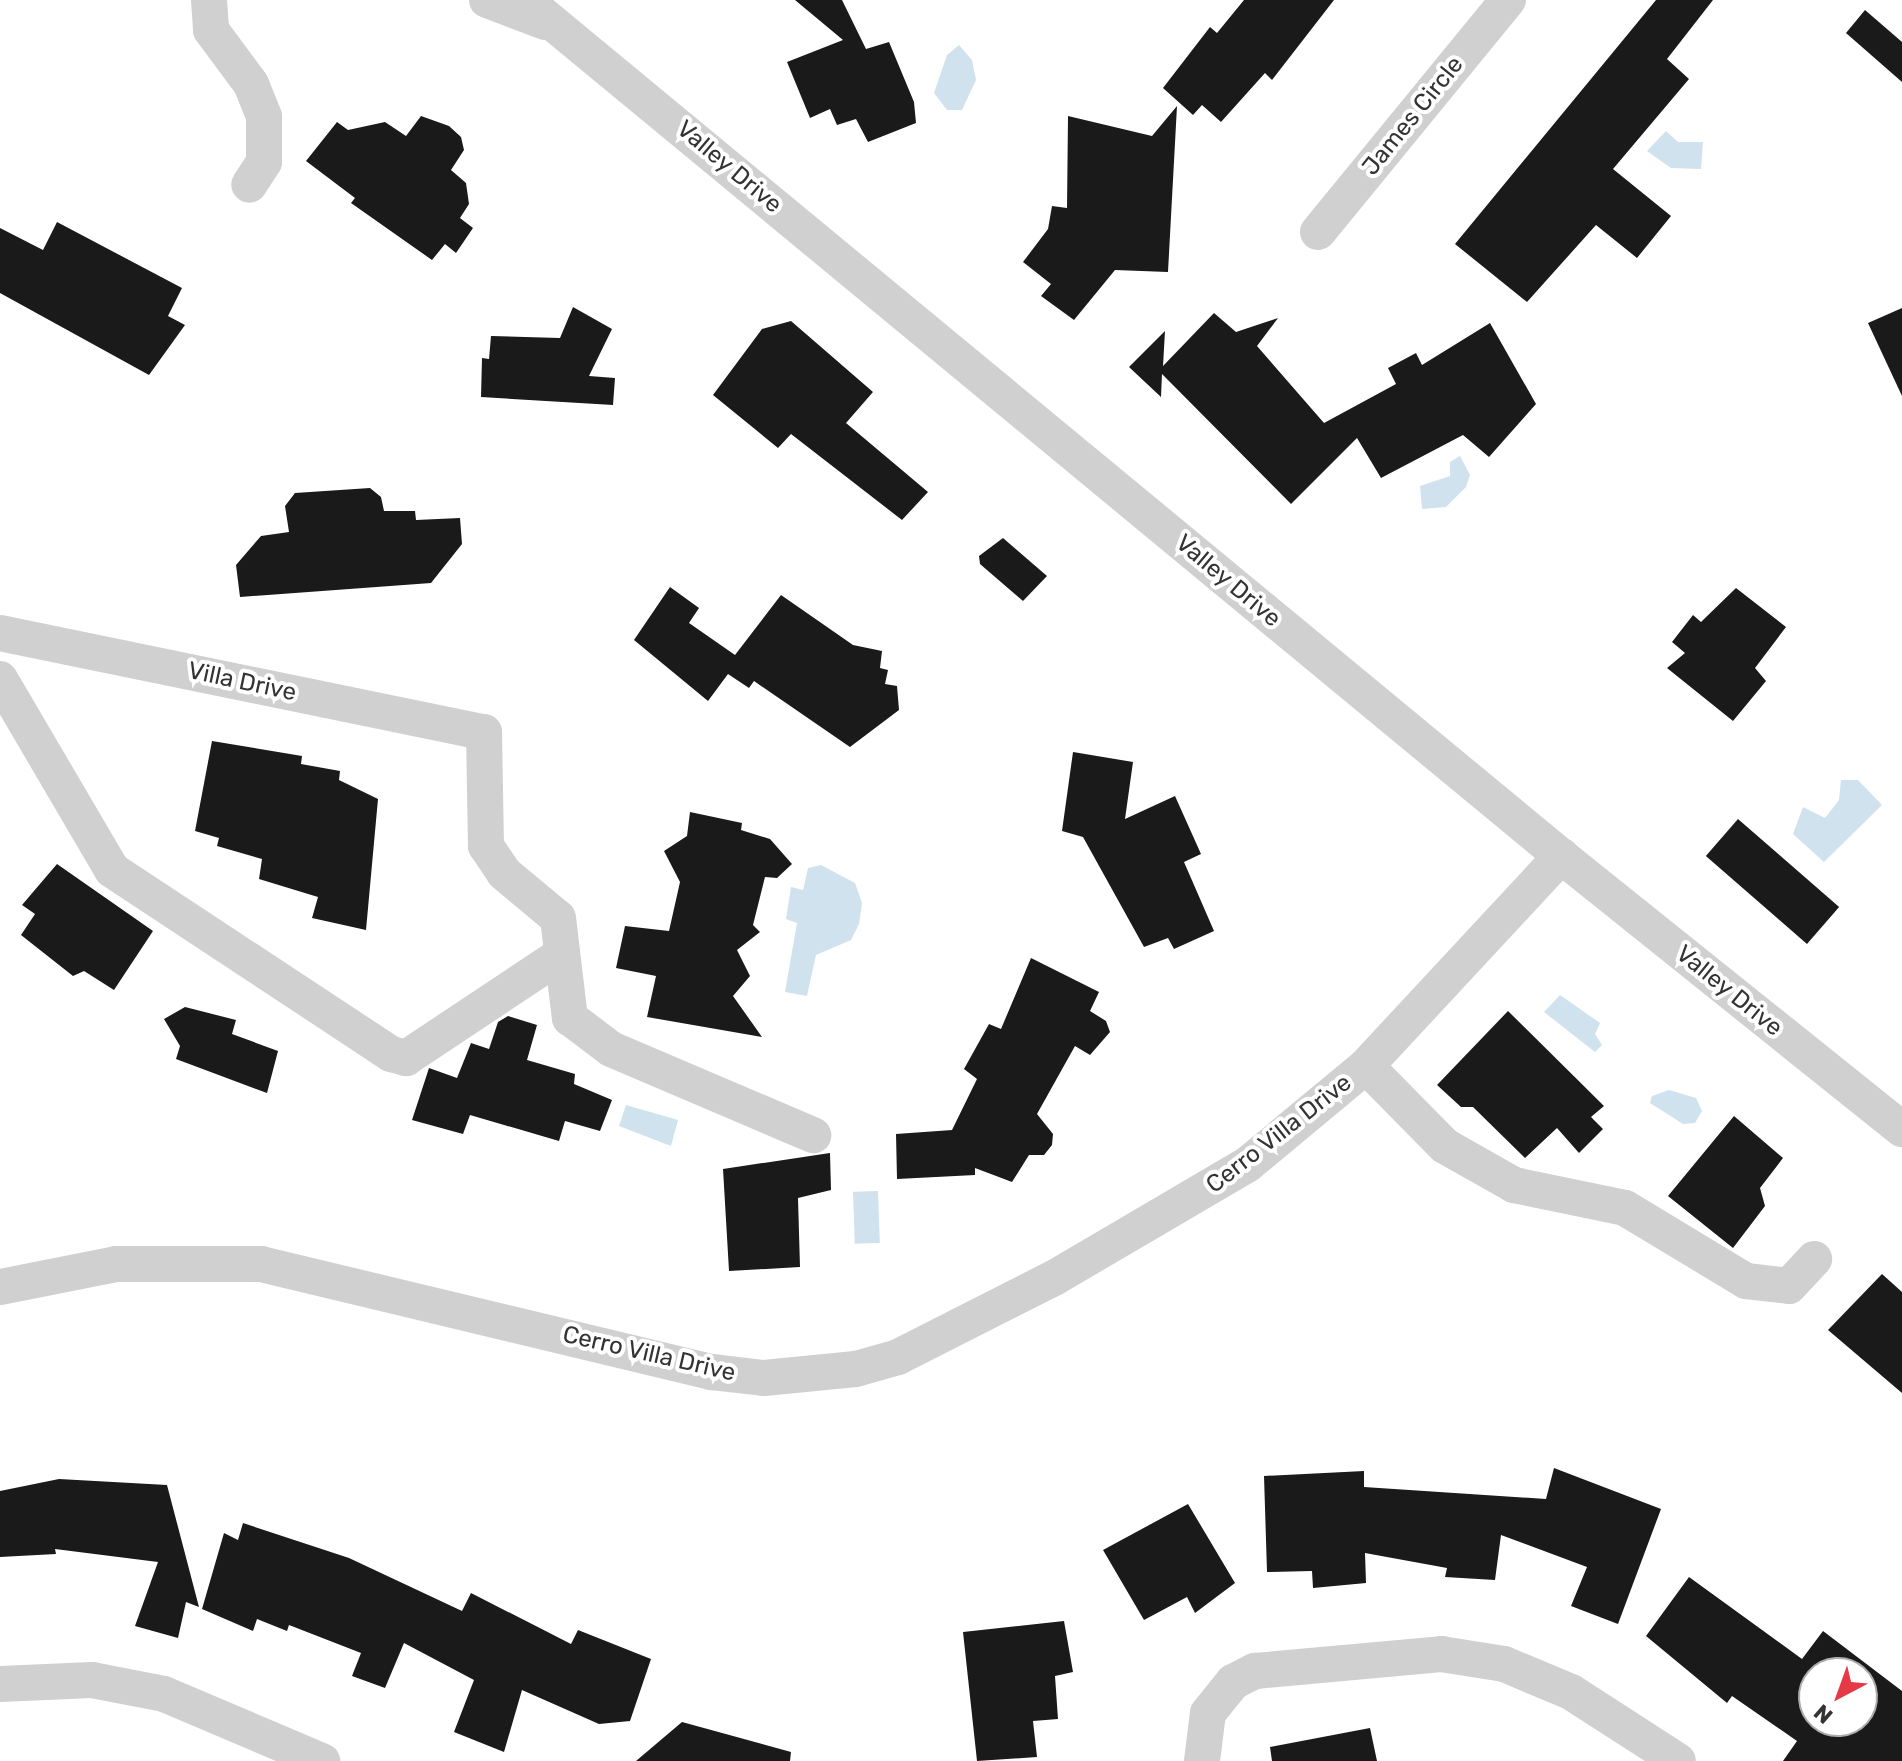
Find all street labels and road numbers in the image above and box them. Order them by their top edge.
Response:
street label: James Circle [1356,51,1470,181]
street label: Valley Drive [670,114,788,220]
street label: Valley Drive [1169,528,1287,634]
street label: Villa Drive [185,656,299,708]
street label: Valley Drive [1670,939,1788,1043]
street label: Cerro Villa Drive [1200,1068,1358,1200]
street label: Cerro Villa Drive [559,1320,739,1388]

